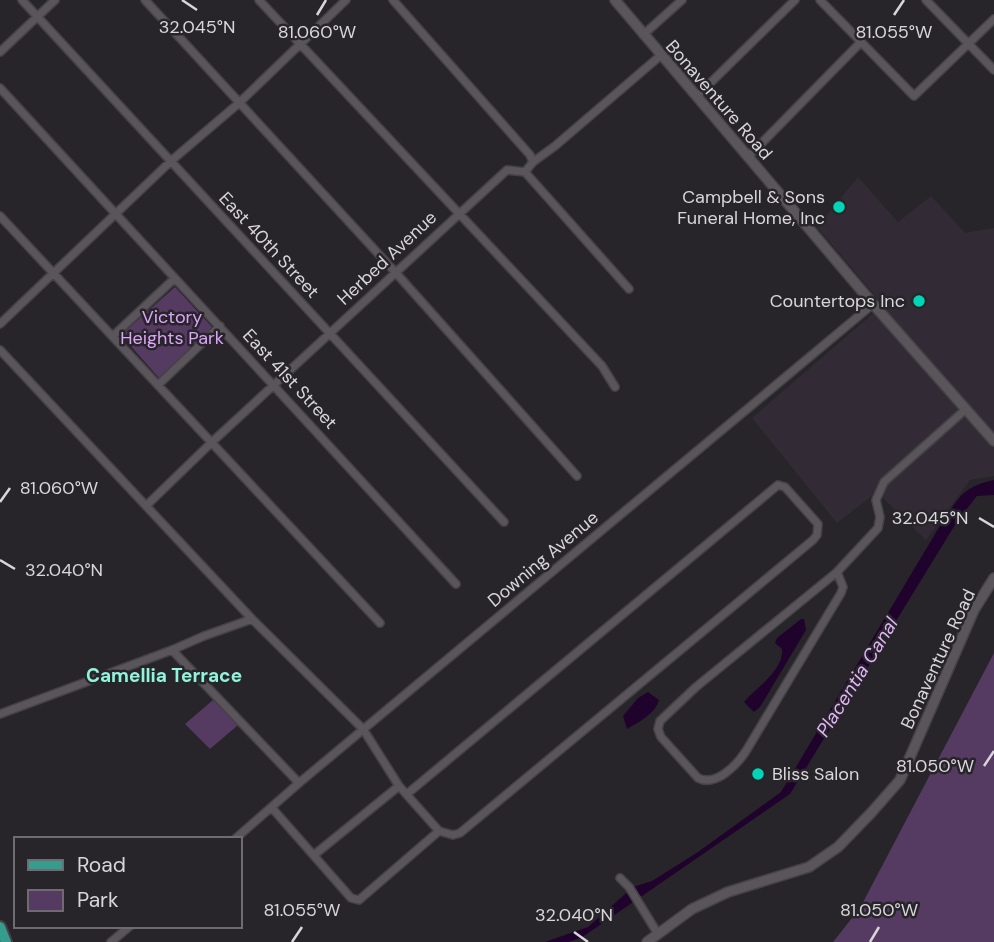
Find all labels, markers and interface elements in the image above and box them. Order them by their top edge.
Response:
text: 32.045°N [159,15,235,39]
text: 81.060°W [278,20,356,44]
text: 81.055°W [856,20,932,44]
street label: Bonaventure Road [660,35,778,165]
place label: Campbell & Sons Funeral Home, Inc [677,185,825,230]
street label: East 40th Street [214,187,324,303]
marker: Campbell & Sons Funeral Home, Inc [831,199,847,215]
street label: Herbed Avenue [332,206,442,310]
place label: Countertops Inc [770,289,905,313]
marker: Countertops Inc [911,293,927,309]
park label: Victory Heights Park [120,305,224,350]
street label: East 41st Street [237,324,343,434]
text: 81.060°W [20,476,98,500]
street label: Downing Avenue [483,506,603,612]
text: 32.045°N [892,506,968,530]
text: 32.040°N [25,558,103,582]
street label: Bonaventure Road [895,585,981,733]
water label: Placentia Canal [810,612,904,741]
district label: Camellia Terrace [86,663,242,688]
text: 81.050°W [896,754,974,778]
place label: Bliss Salon [772,762,859,786]
marker: Bliss Salon [750,766,766,782]
legend [14,837,242,928]
text: Road [77,851,126,879]
text: Park [77,886,119,914]
text: 81.055°W [264,898,340,922]
text: 81.050°W [840,898,918,922]
text: 32.040°N [535,903,613,927]

